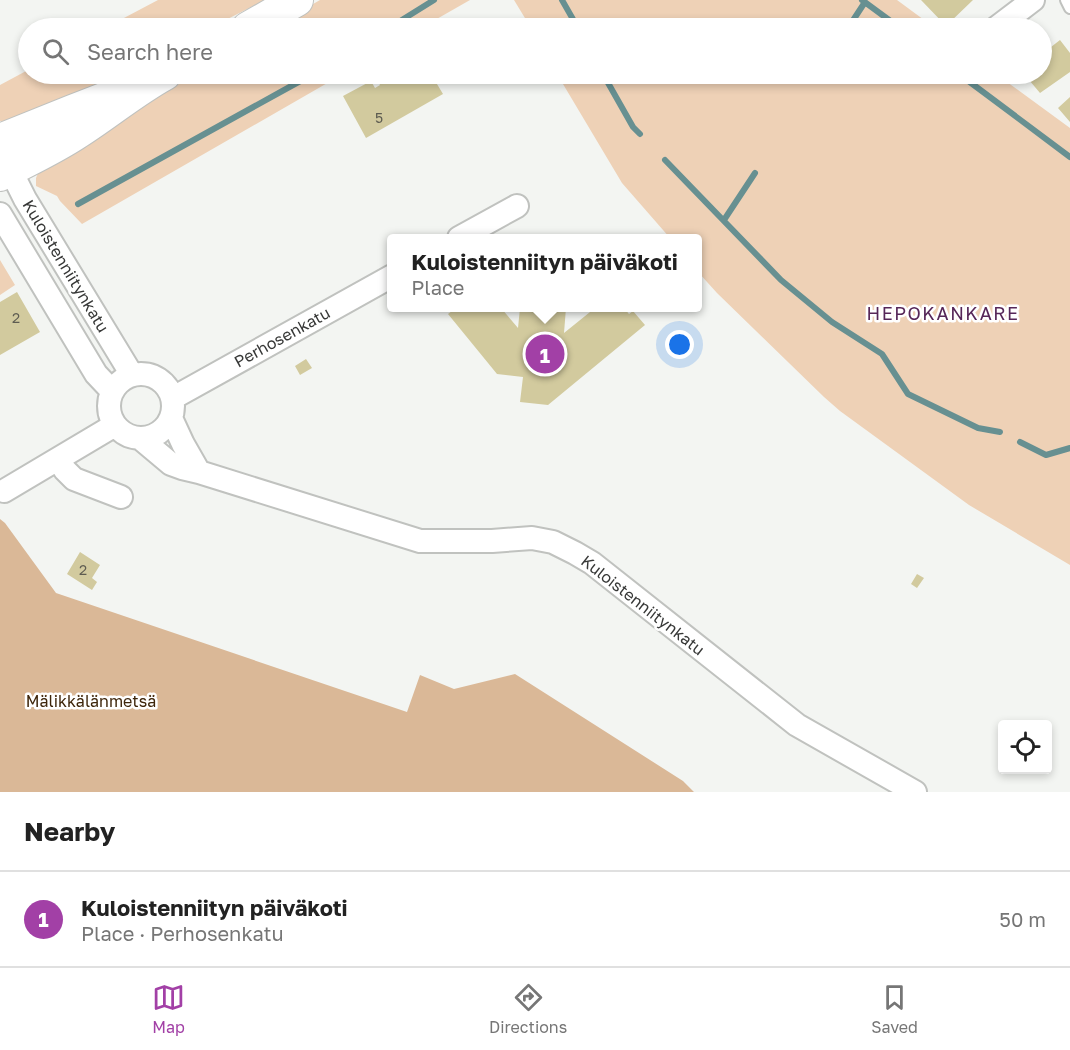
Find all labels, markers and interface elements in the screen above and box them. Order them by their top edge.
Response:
search box [18,18,1052,84]
icon: search [39,35,72,68]
text: Search here [87,38,213,65]
house number: 5 [375,109,383,126]
street label: Kuloistenniitynkatu [19,196,113,336]
popup [387,234,702,312]
text: Kuloistenniityn päiväkoti [411,248,678,275]
text: Place [411,275,464,299]
street label: Perhosenkatu [230,302,334,372]
district label: HEPOKANKARE [867,302,1019,324]
house number: 2 [12,309,20,326]
your location [665,330,694,359]
pin: 1 [526,332,564,376]
street label: Kuloistenniitynkatu [577,551,709,659]
house number: 2 [79,561,87,578]
park label: Mälikkälänmetsä [26,691,156,711]
map controls [998,720,1052,774]
button: locate [998,720,1052,774]
text: Nearby [24,816,115,847]
text: Kuloistenniityn päiväkoti [81,894,348,921]
text: 1 [38,907,49,931]
text: 50 m [999,907,1046,931]
text: Place · Perhosenkatu [81,921,284,945]
tab: Map [152,981,185,1037]
tab: Directions [489,981,567,1037]
tab: Saved [871,981,918,1037]

